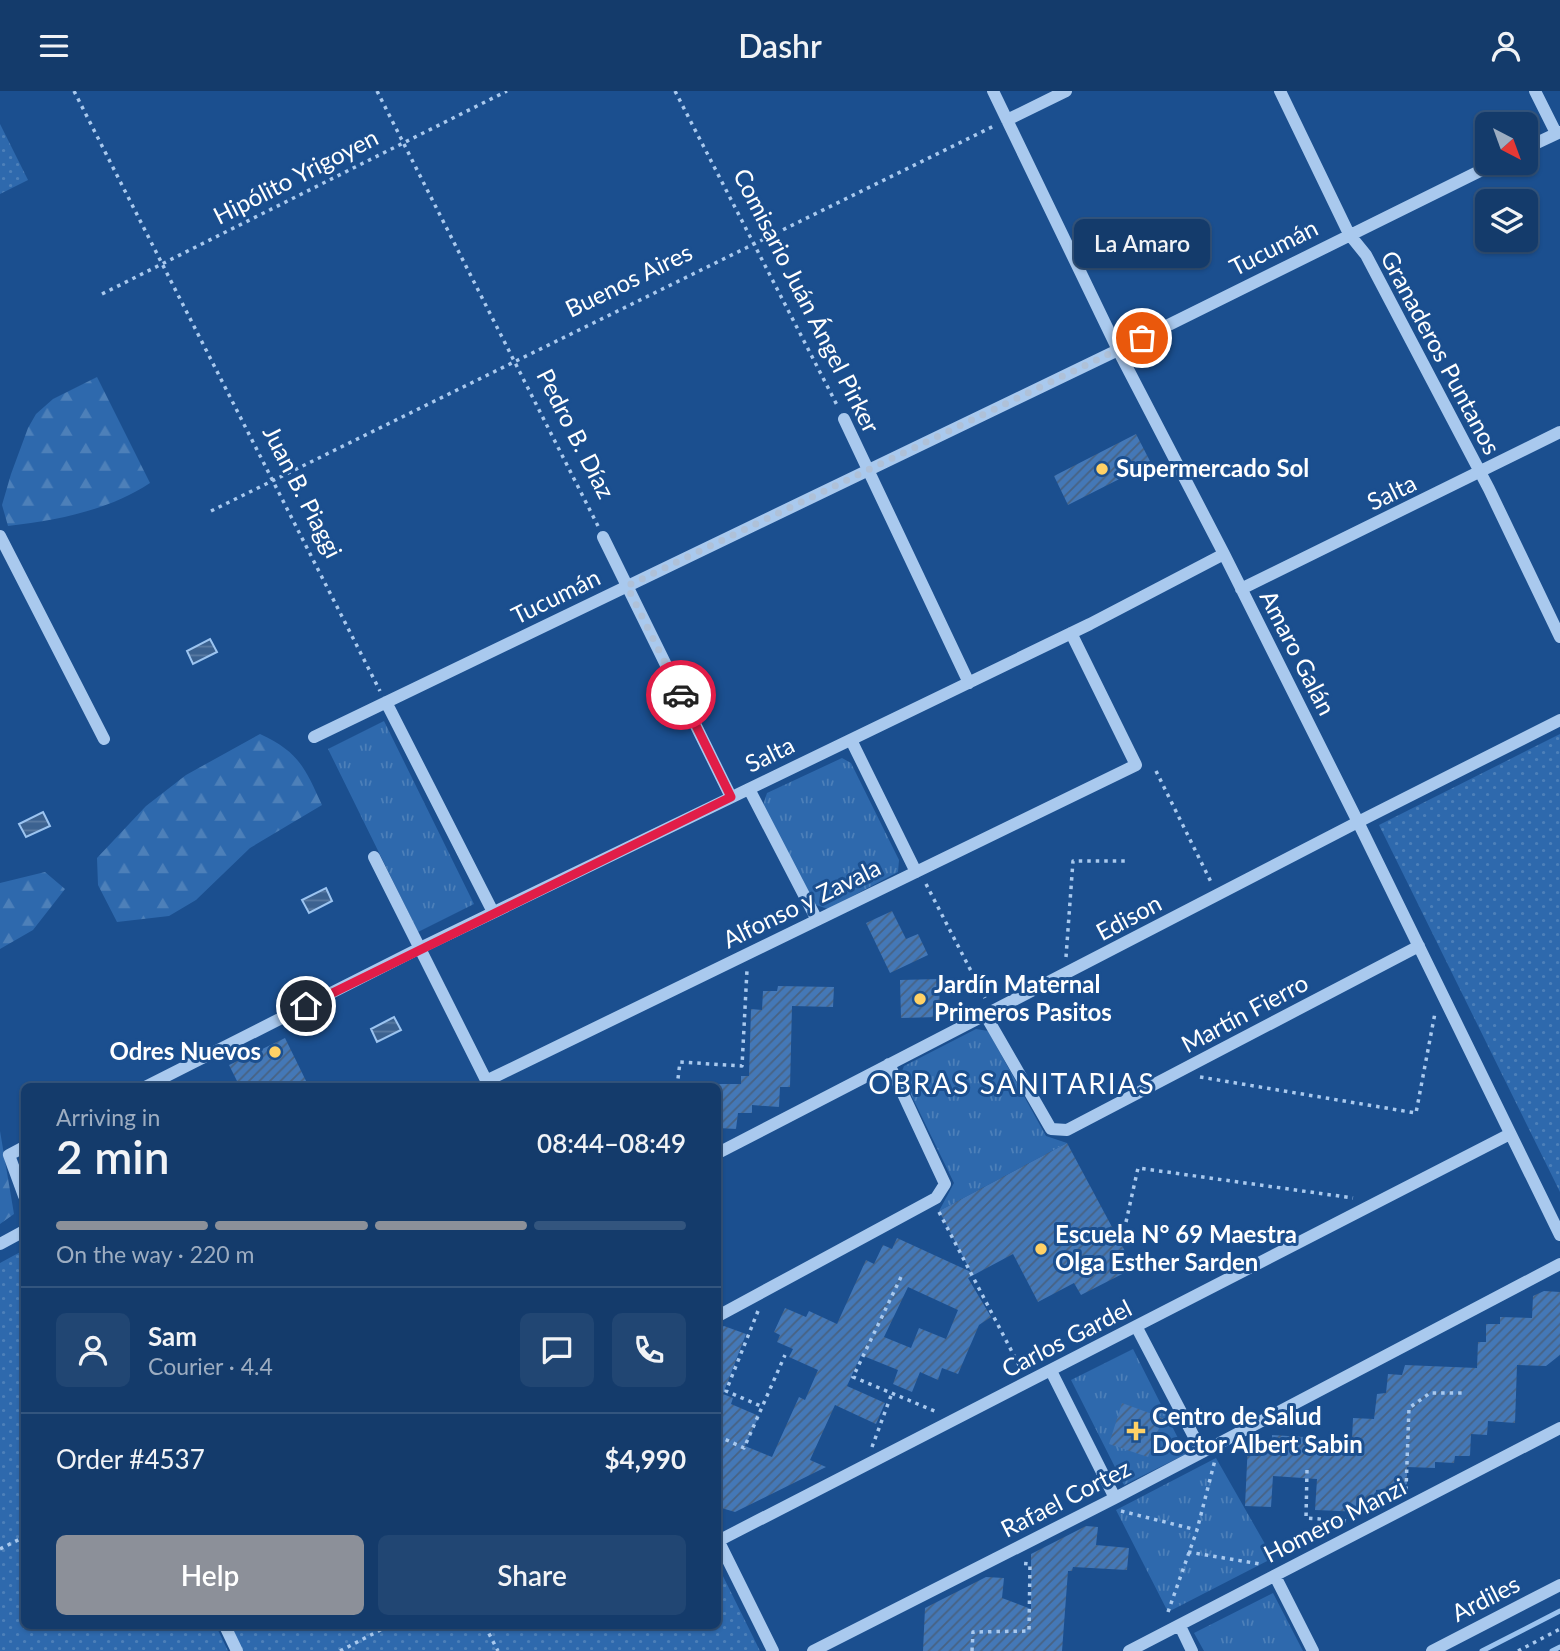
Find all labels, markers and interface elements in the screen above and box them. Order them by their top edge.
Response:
text: Dashr [738,26,822,65]
icon: menu [35,27,73,65]
icon: person [1487,27,1525,65]
north arrow [1475,112,1538,175]
map controls [1475,112,1538,252]
street label: Hipólito Yrigoyen [208,122,382,230]
street label: Comisario Juán Ángel Pirker [728,163,887,438]
button: layers [1475,189,1538,252]
street label: Tucumán [1224,212,1322,281]
callout: La Amaro [1074,219,1210,268]
text: La Amaro [1094,229,1190,257]
street label: Buenos Aires [560,237,696,323]
street label: Granaderos Puntanos [1375,246,1507,459]
pin [1112,308,1172,368]
icon: bag [1123,319,1161,357]
street label: Pedro B. Díaz [531,364,622,503]
street label: Juan B. Piaggi [258,420,349,562]
place label: Supermercado Sol [1116,453,1309,482]
marker: Supermercado Sol [1094,461,1110,477]
street label: Salta [1362,467,1421,516]
street label: Tucumán [506,562,604,629]
street label: Amaro Galán [1254,585,1342,720]
courier [646,660,716,730]
icon: car [662,676,700,714]
street label: Salta [740,729,799,778]
street label: Alfonso y Zavala [718,852,885,953]
street label: Edison [1091,887,1166,946]
street label: Martín Fierro [1176,967,1313,1058]
place label: Jardín Maternal Primeros Pasitos [934,969,1112,1026]
pin [276,976,336,1036]
icon: home [287,987,325,1025]
marker: Jardín Maternal Primeros Pasitos [912,991,928,1007]
place label: Odres Nuevos [109,1036,261,1065]
marker: Odres Nuevos [267,1044,283,1060]
district label: OBRAS SANITARIAS [868,1066,1156,1100]
text: Arriving in [56,1103,160,1131]
text: 08:44–08:49 [537,1127,686,1159]
text: 2 min [56,1129,170,1184]
place label: Escuela N° 69 Maestra Olga Esther Sarden [1055,1219,1297,1276]
text: On the way · 220 m [56,1240,255,1268]
marker: Escuela N° 69 Maestra Olga Esther Sarden [1033,1241,1049,1257]
street label: Carlos Gardel [997,1293,1136,1383]
button: person [56,1313,130,1387]
button: chat [520,1313,594,1387]
button: phone [612,1313,686,1387]
text: Sam [148,1320,197,1352]
text: Courier · 4.4 [148,1352,273,1380]
place label: Centro de Salud Doctor Albert Sabin [1152,1401,1363,1458]
marker: Centro de Salud Doctor Albert Sabin [1126,1421,1146,1441]
text: Order #4537 [56,1443,205,1475]
text: $4,990 [605,1443,686,1475]
street label: Rafael Cortez [996,1453,1135,1543]
street label: Homero Manzi [1258,1471,1410,1568]
button: Help [56,1535,364,1615]
button: Share [378,1535,686,1615]
street label: Ardiles [1446,1568,1524,1627]

